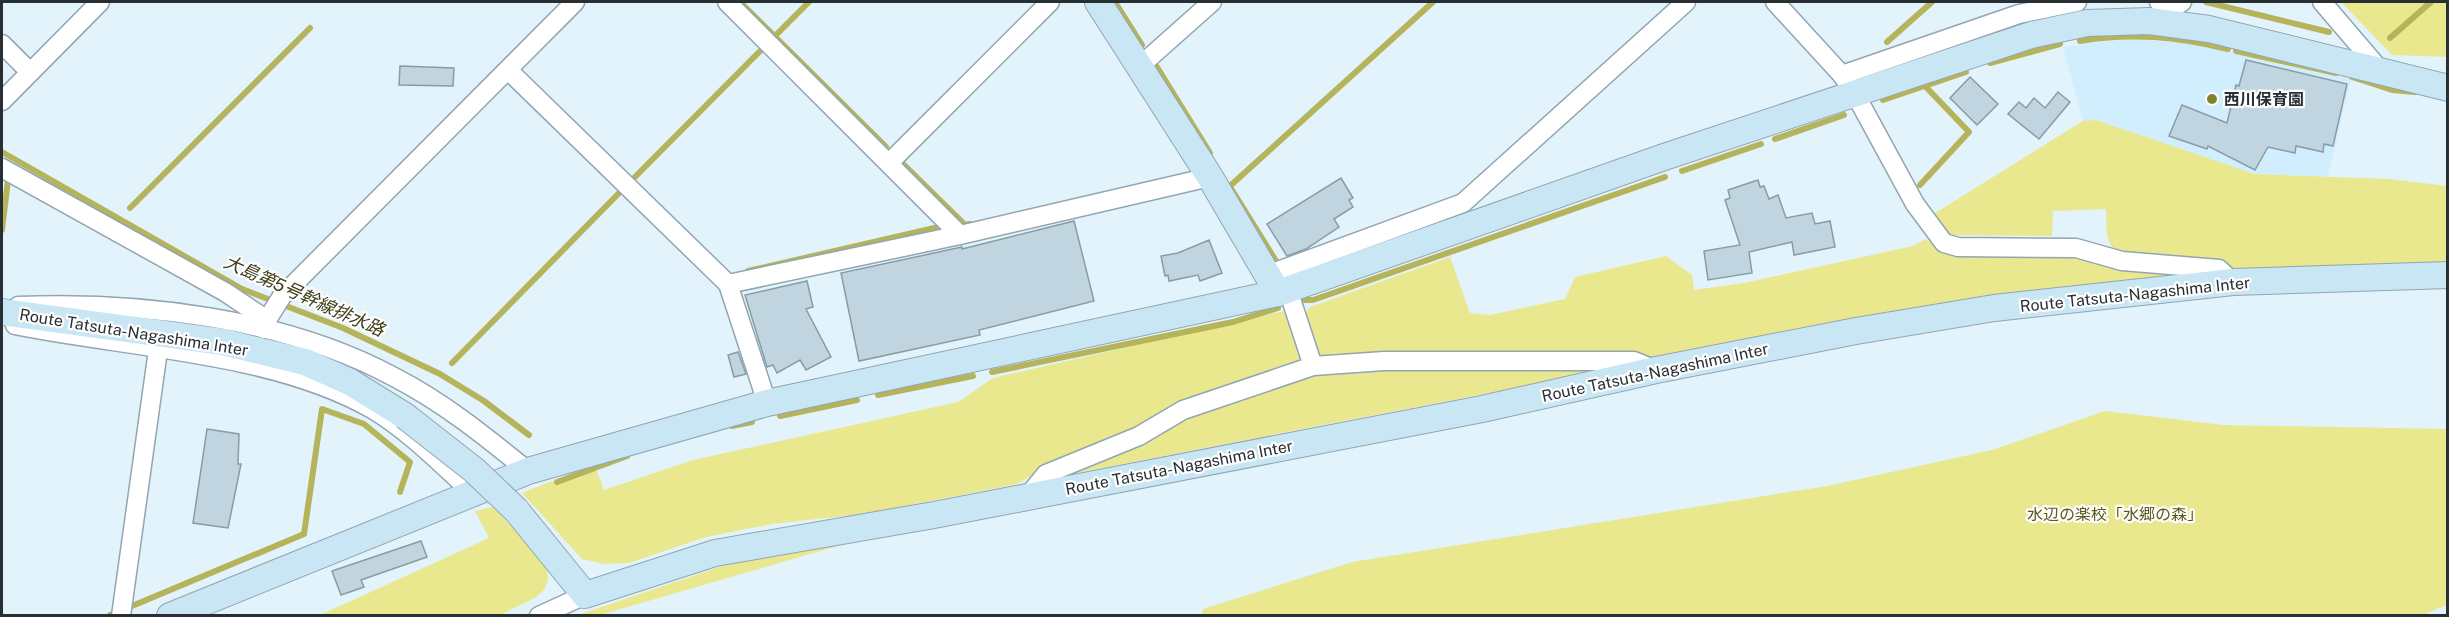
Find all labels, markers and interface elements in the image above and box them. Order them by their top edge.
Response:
place label: 西川保育園 [2224,90,2304,109]
marker: 西川保育園 [2205,92,2219,106]
water label: 大島第5号幹線排水路 [221,251,389,341]
street label: Route Tatsuta-Nagashima Inter [2019,273,2251,316]
street label: Route Tatsuta-Nagashima Inter [18,305,250,360]
street label: Route Tatsuta-Nagashima Inter [1540,339,1770,406]
street label: Route Tatsuta-Nagashima Inter [1064,436,1295,499]
park label: 水辺の楽校「水郷の森」 [2027,505,2203,524]

